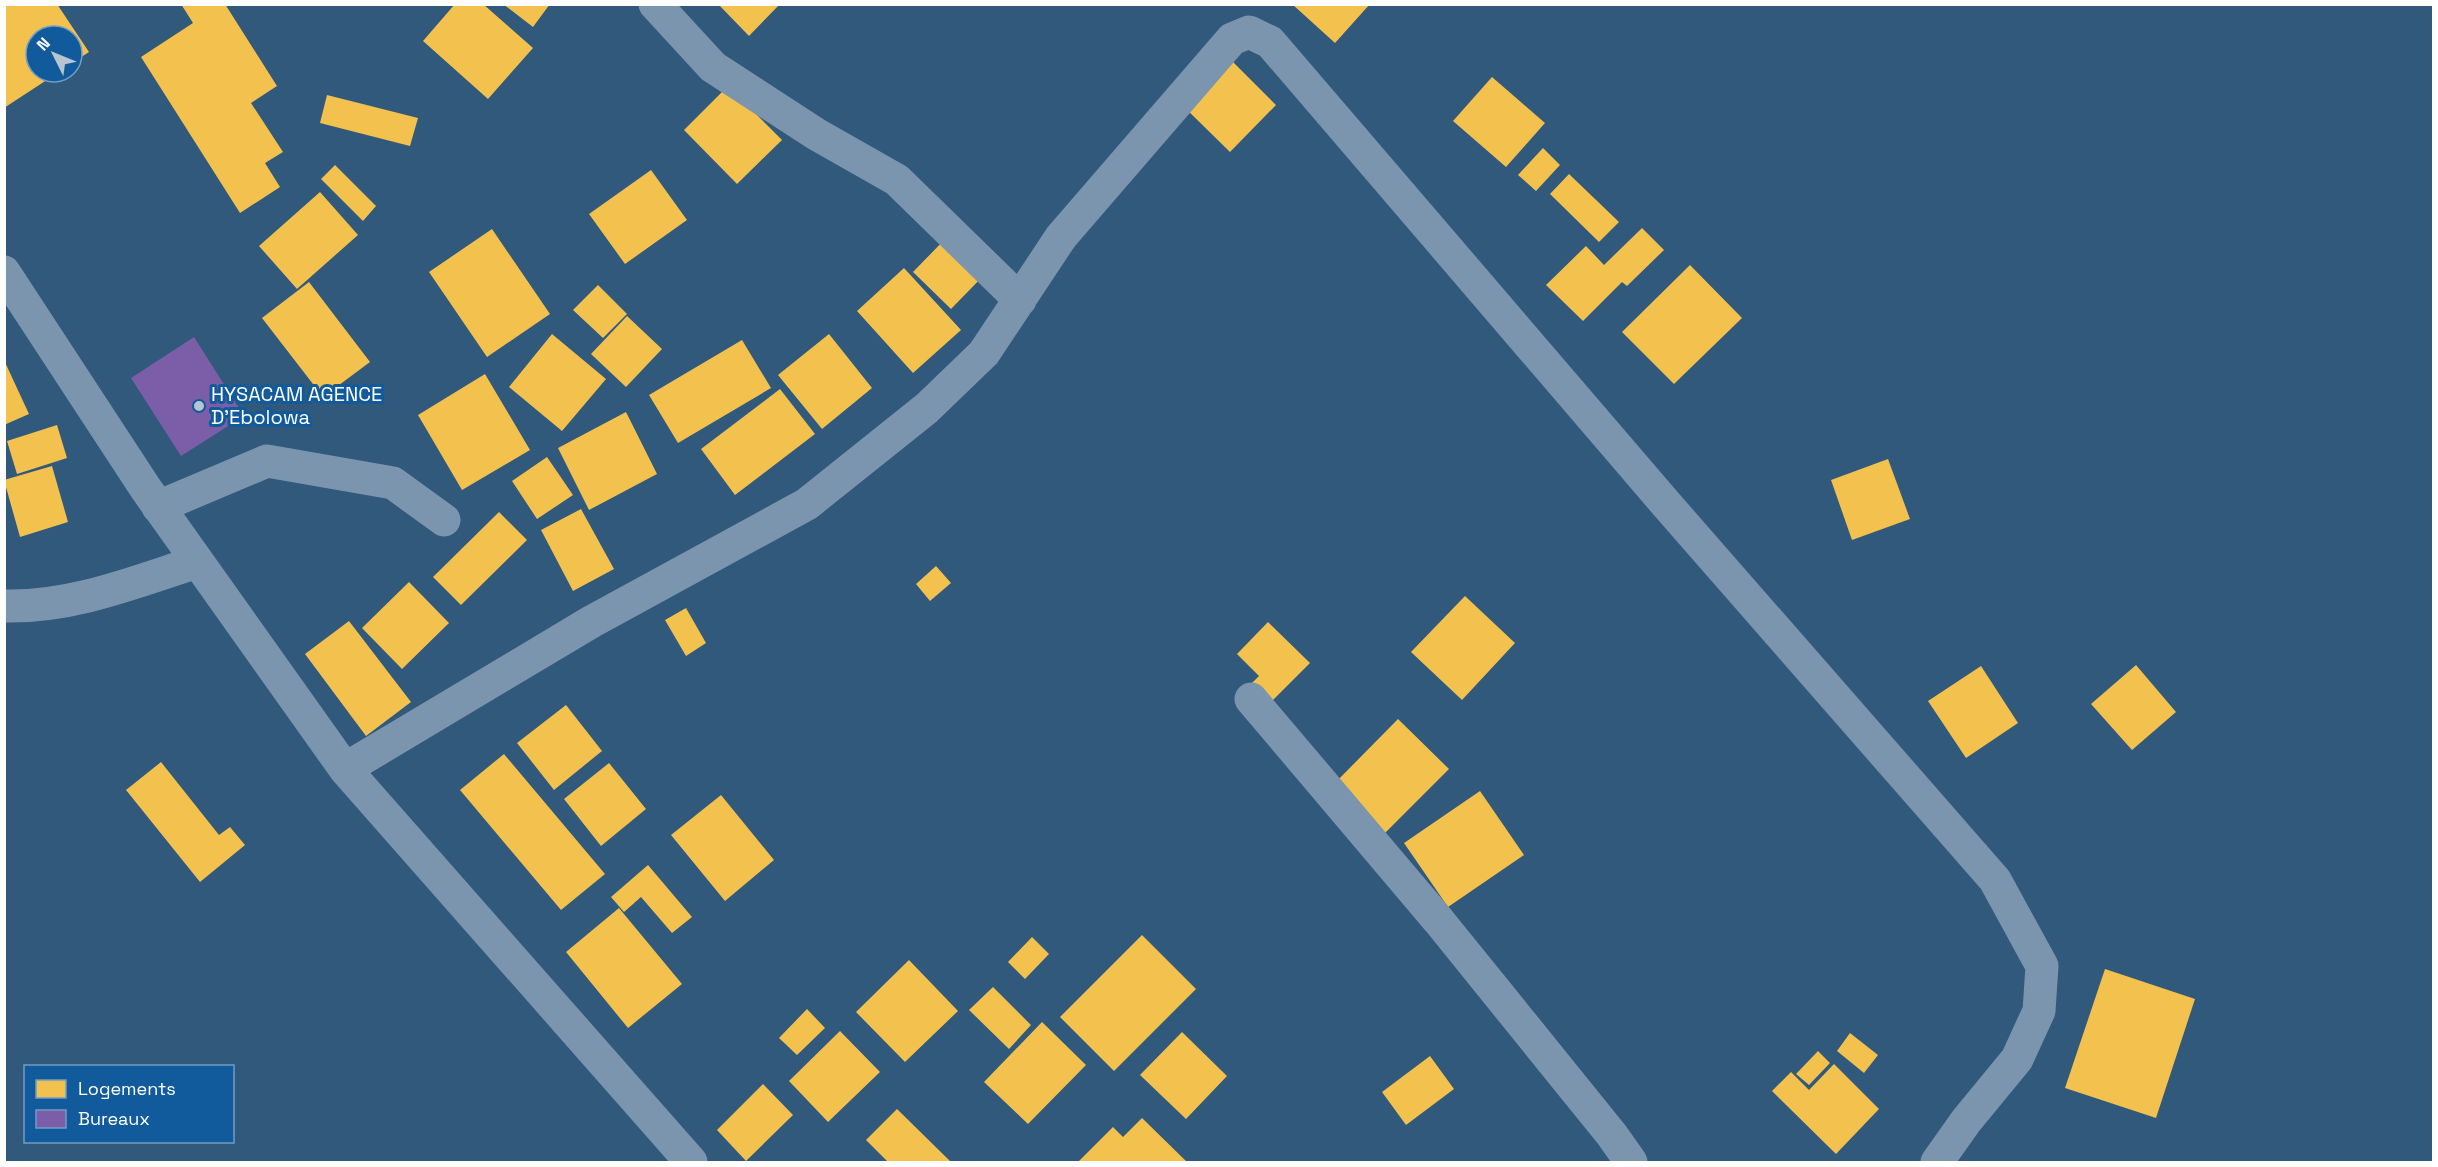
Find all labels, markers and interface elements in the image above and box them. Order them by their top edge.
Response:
north arrow [24,24,84,84]
text: N [32,33,55,55]
place label: HYSACAM AGENCE D’Ebolowa [211,381,382,430]
marker: HYSACAM AGENCE D’Ebolowa [192,399,206,413]
legend [24,1065,234,1143]
text: Logements [78,1077,176,1100]
text: Bureaux [78,1107,150,1130]

